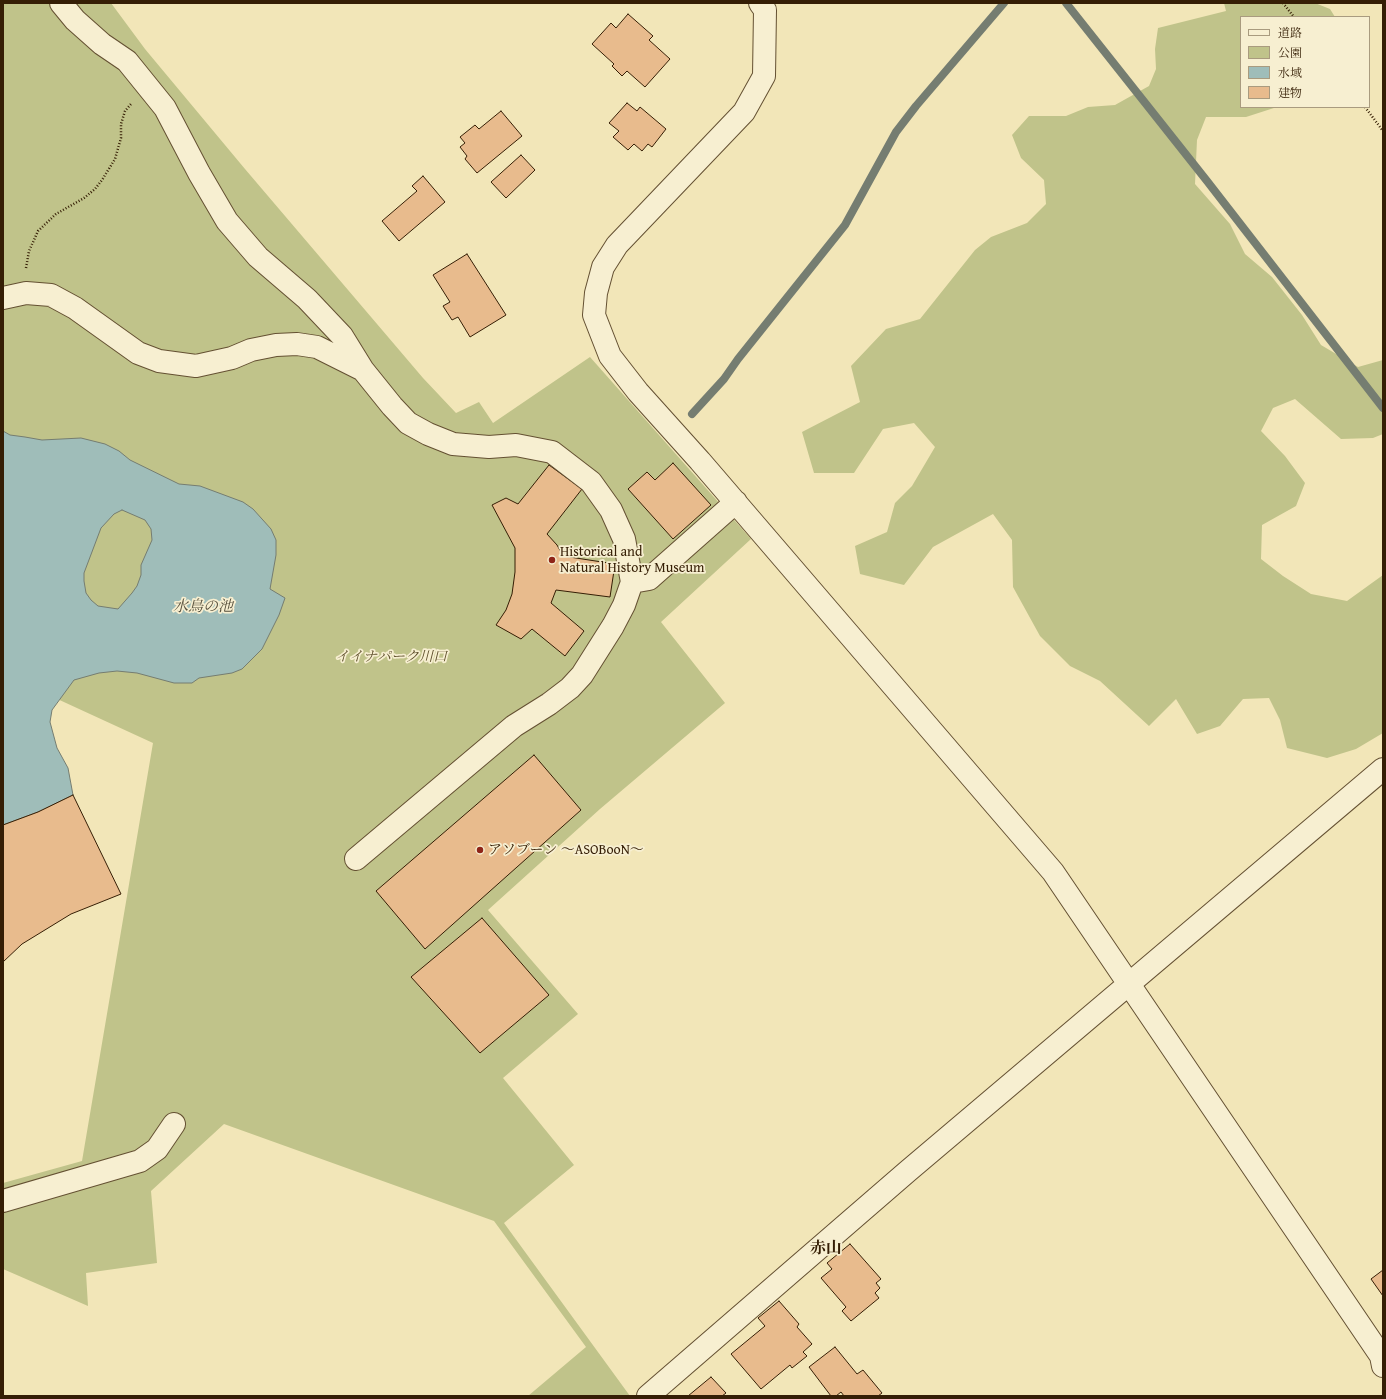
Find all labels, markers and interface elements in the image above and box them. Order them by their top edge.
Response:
legend [1240,16,1370,108]
text: 道路 [1278,24,1302,41]
text: 公園 [1278,44,1302,61]
text: 水域 [1278,64,1302,81]
text: 建物 [1278,84,1302,101]
place label: Historical and Natural History Museum [560,544,704,576]
marker: Historical and Natural History Museum [547,555,557,565]
water label: 水鳥の池 [173,598,233,616]
park label: イイナパーク川口 [335,649,447,665]
place label: アソブーン ～ASOBooN～ [488,842,644,858]
marker: アソブーン ～ASOBooN～ [475,845,485,855]
district label: 赤山 [810,1239,842,1259]

